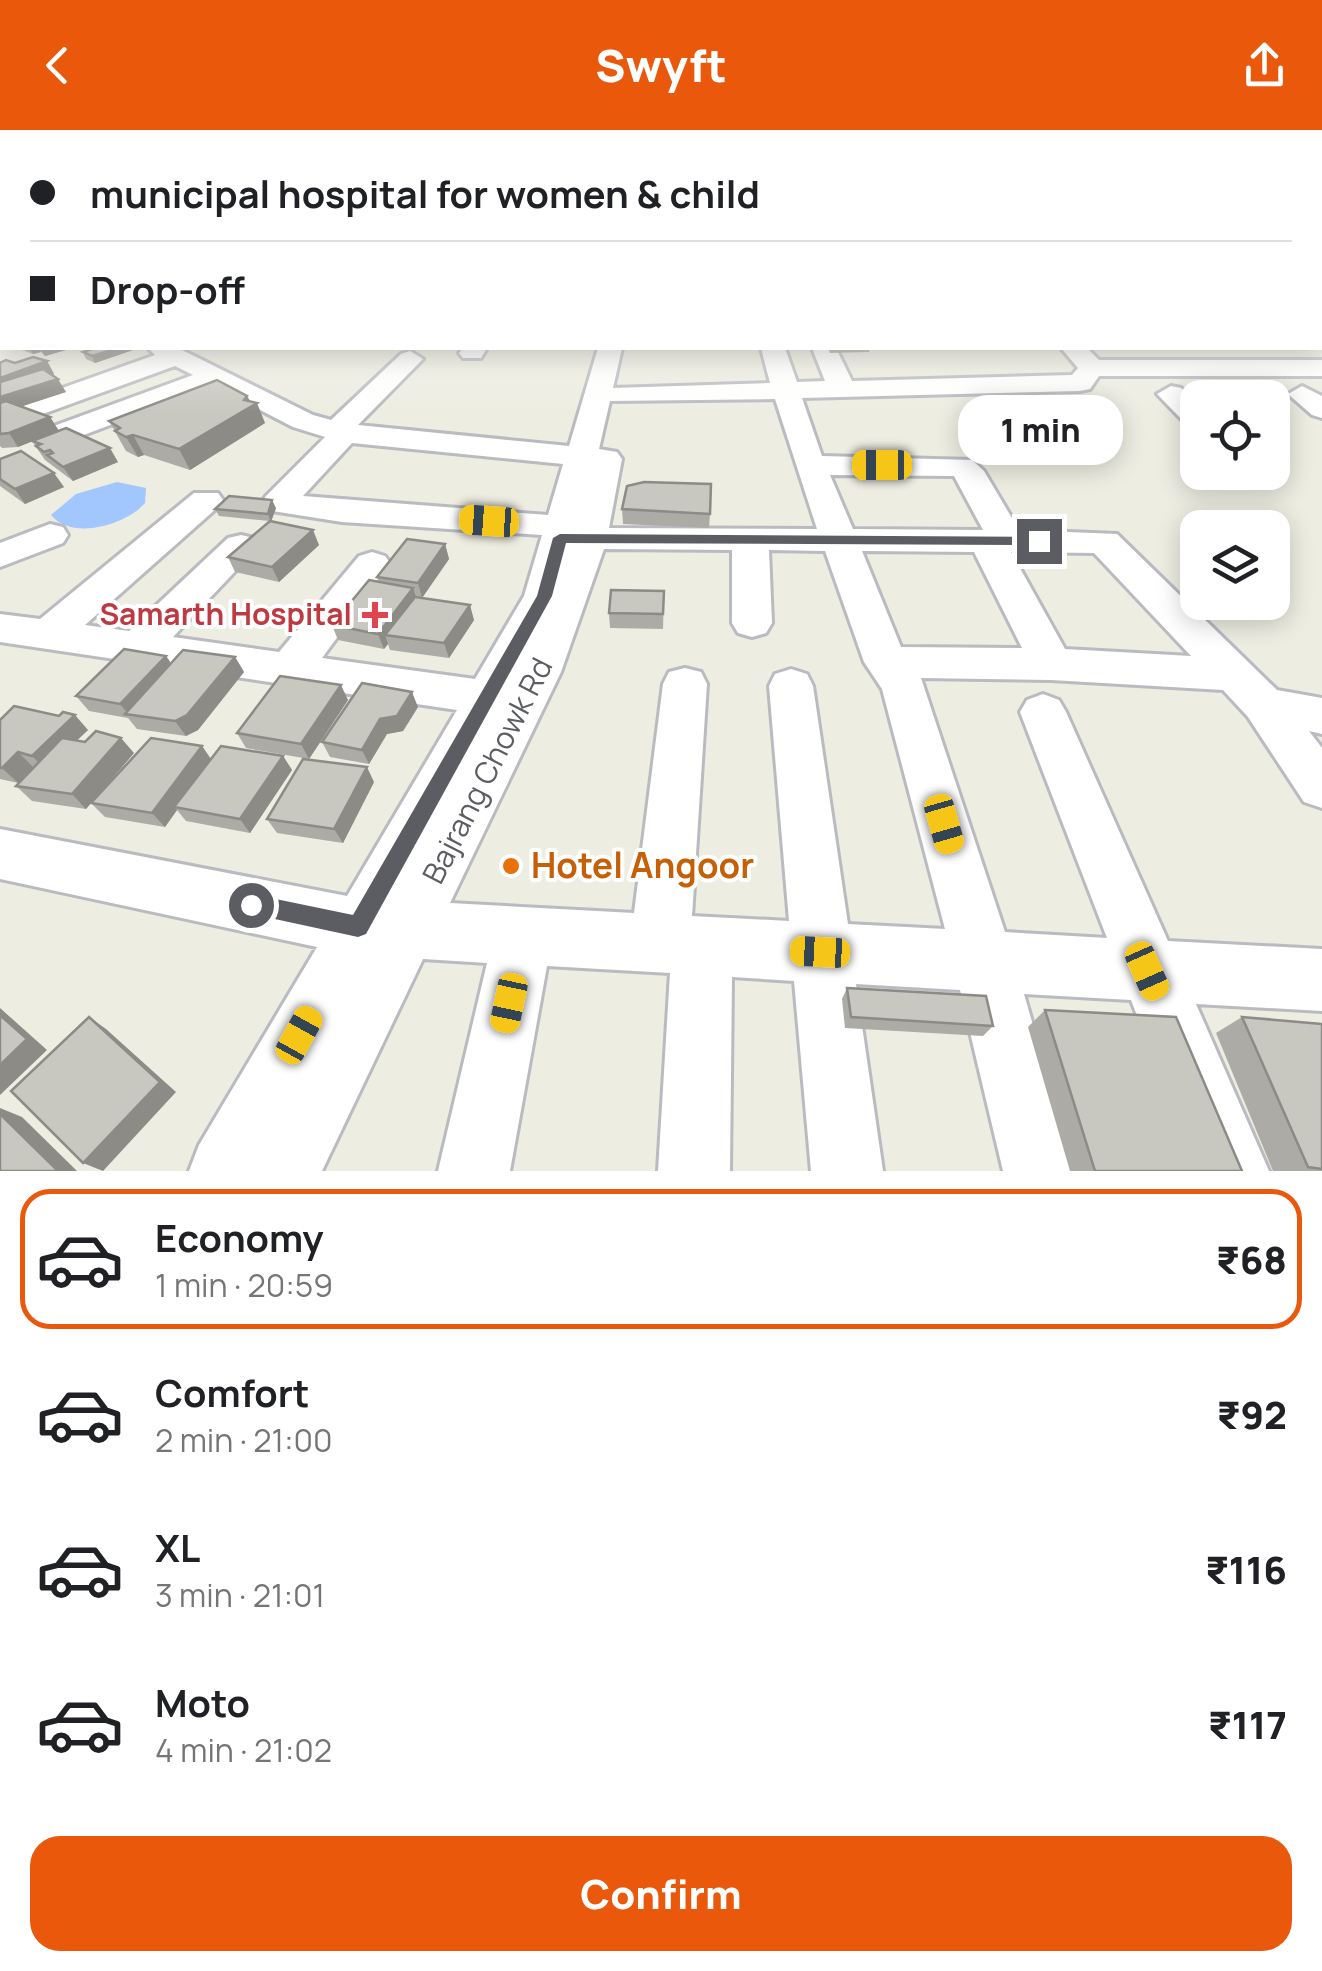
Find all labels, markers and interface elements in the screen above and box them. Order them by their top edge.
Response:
text: Swyft [595,34,727,96]
icon: back [30,38,85,93]
icon: share [1237,38,1292,93]
text: municipal hospital for women & child [90,167,760,219]
text: Drop-off [90,263,245,315]
map controls [1180,380,1290,620]
button: locate [1180,380,1290,490]
callout: 1 min [956,396,1122,466]
text: 1 min [1000,408,1081,452]
car [852,450,912,480]
car [458,504,520,538]
button: layers [1180,510,1290,620]
route end [1017,519,1062,564]
place label: Samarth Hospital [99,593,352,634]
marker: Samarth Hospital [362,602,388,628]
street label: Bajrang Chowk Rd [412,650,561,890]
car [921,791,967,857]
place label: Hotel Angoor [531,841,754,889]
marker: Hotel Angoor [500,855,522,877]
route start [229,883,274,928]
car [789,935,851,969]
car [1121,937,1173,1005]
car [488,971,530,1035]
car [271,1001,327,1069]
text: Economy [155,1211,324,1263]
icon: car [35,1214,125,1304]
text: ₹68 [1216,1233,1287,1285]
text: 1 min · 20:59 [155,1263,333,1307]
text: Comfort [155,1366,309,1418]
icon: car [35,1369,125,1459]
text: ₹92 [1217,1388,1287,1440]
text: 2 min · 21:00 [155,1418,333,1462]
text: XL [155,1521,200,1573]
icon: car [35,1524,125,1614]
text: ₹116 [1205,1543,1287,1595]
text: 3 min · 21:01 [155,1573,325,1617]
text: Moto [155,1676,250,1728]
icon: car [35,1679,125,1769]
text: ₹117 [1208,1698,1287,1750]
text: 4 min · 21:02 [155,1728,332,1772]
button: Confirm [30,1836,1292,1951]

